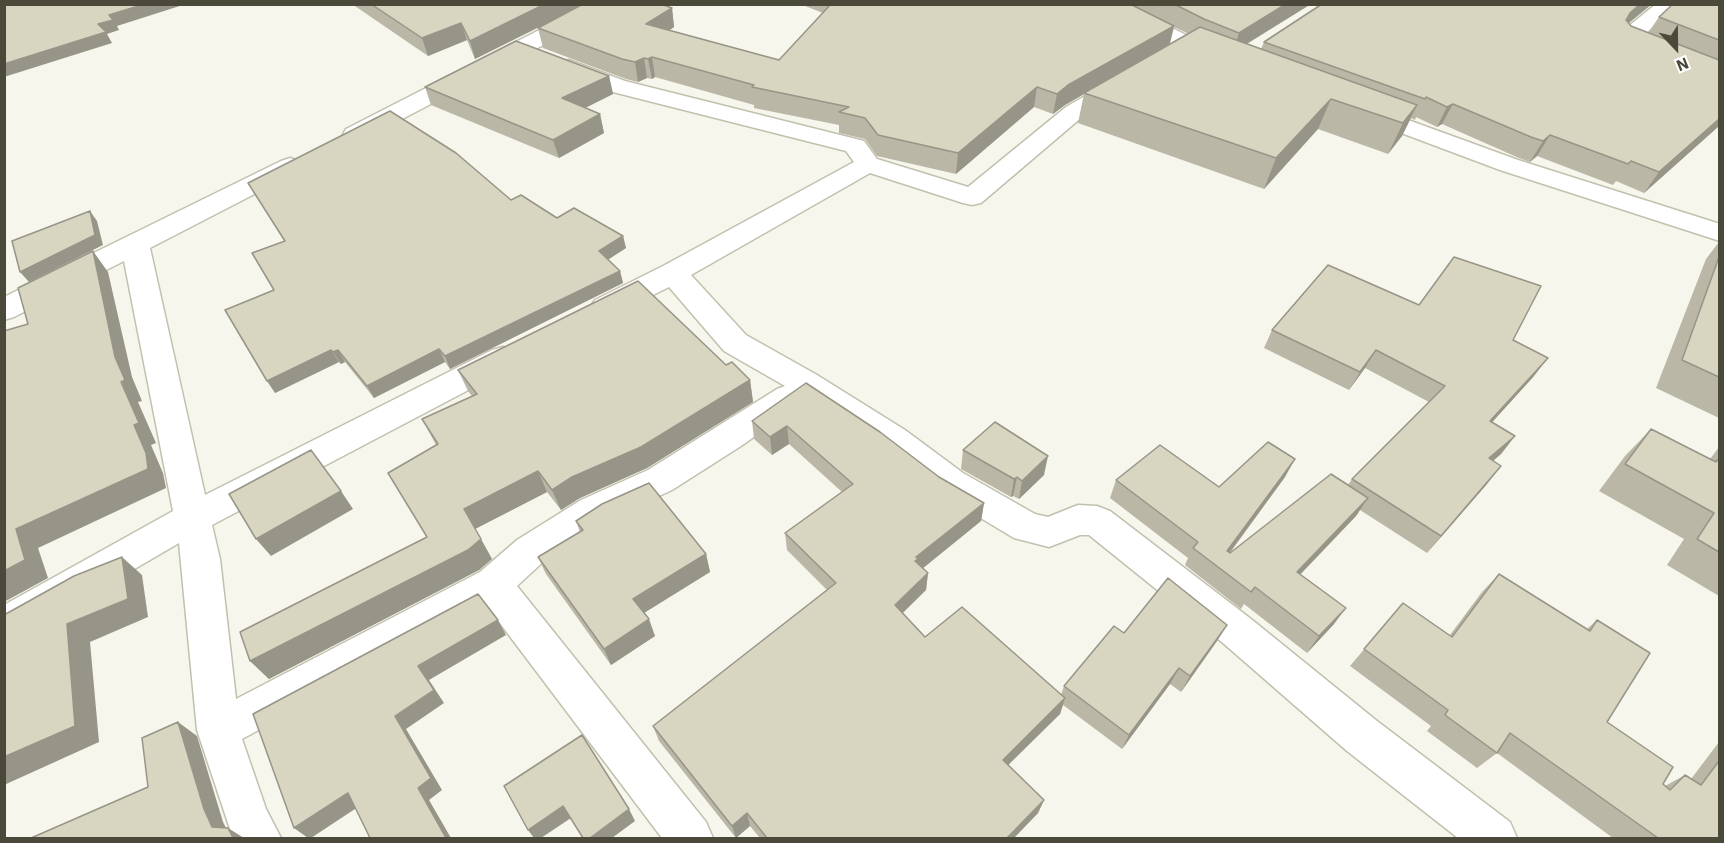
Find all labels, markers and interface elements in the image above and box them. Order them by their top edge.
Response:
north arrow [1646,18,1706,78]
text: N [1674,53,1692,76]

